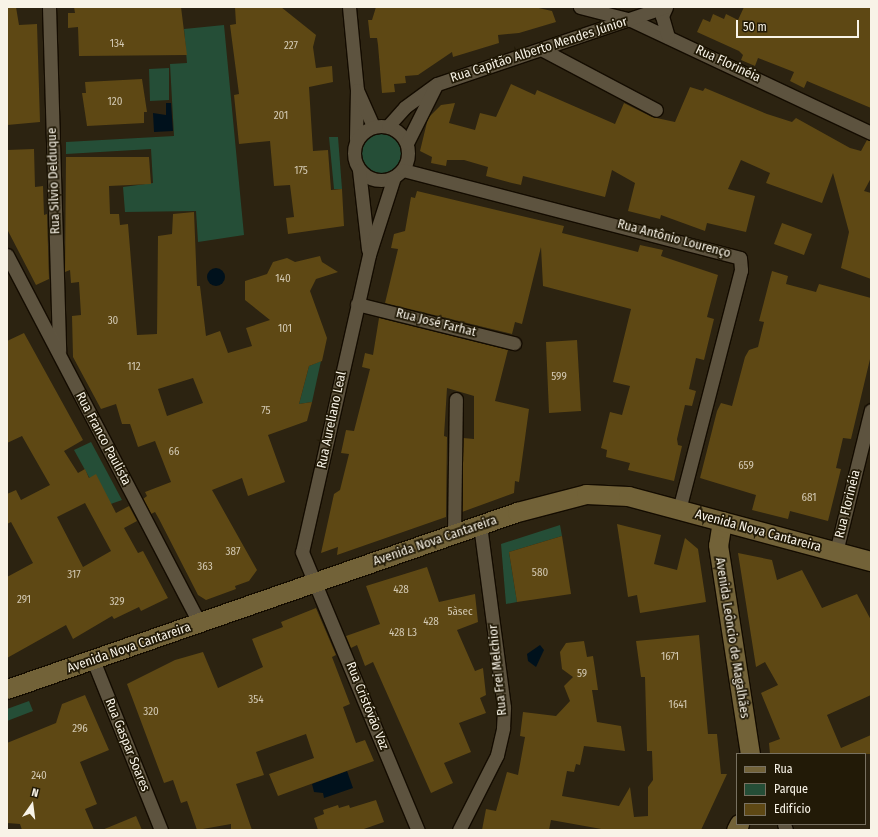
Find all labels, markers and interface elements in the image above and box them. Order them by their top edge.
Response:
scale bar [738,12,861,38]
street label: Rua Capitão Alberto Mendes Júnior [449,14,629,86]
text: 50 m [743,20,767,34]
house number: 134 [110,37,124,51]
house number: 227 [284,39,298,53]
street label: Rua Florinéia [693,42,763,86]
house number: 120 [108,95,122,109]
house number: 201 [274,109,288,123]
street label: Rua Silvio Delduque [44,127,64,235]
house number: 175 [294,164,308,178]
street label: Rua Antônio Lourenço [616,216,732,262]
house number: 140 [275,272,291,286]
street label: Rua José Farhat [394,306,478,340]
house number: 30 [108,314,118,328]
house number: 101 [278,322,292,336]
house number: 112 [127,360,141,374]
street label: Rua Aureliano Leal [314,370,350,470]
house number: 599 [551,370,567,384]
street label: Rua Franco Paulista [72,390,134,488]
house number: 75 [261,404,271,418]
house number: 66 [169,445,179,459]
house number: 659 [738,459,754,473]
street label: Rua Florinéia [832,468,864,540]
house number: 681 [802,491,816,505]
street label: Avenida Nova Cantareira [693,507,823,555]
street label: Avenida Nova Cantareira [371,512,499,570]
house number: 387 [226,545,240,559]
street label: Avenida Leôncio de Magalhães [712,557,752,719]
house number: 363 [197,560,213,574]
house number: 580 [532,566,548,580]
house number: 317 [67,568,81,582]
house number: 428 [393,583,409,597]
house number: 291 [17,593,31,607]
house number: 329 [110,595,124,609]
house number: 5àsec [447,605,473,619]
house number: 428 [423,615,439,629]
street label: Avenida Nova Cantareira [65,619,193,677]
street label: Rua Frei Melchior [485,624,511,716]
house number: 428 L3 [389,626,417,640]
house number: 1671 [661,650,679,664]
street label: Rua Cristóvão Vaz [342,660,392,752]
house number: 59 [577,667,587,681]
house number: 354 [248,693,264,707]
street label: Rua Gaspar Soares [101,696,153,794]
house number: 1641 [669,698,687,712]
house number: 320 [143,705,159,719]
house number: 296 [72,722,88,736]
legend [736,753,866,825]
text: Rua [774,762,793,776]
house number: 240 [31,769,47,783]
text: Parque [774,782,808,796]
north arrow [12,785,52,825]
text: N [30,786,40,800]
text: Edifício [774,802,811,816]

